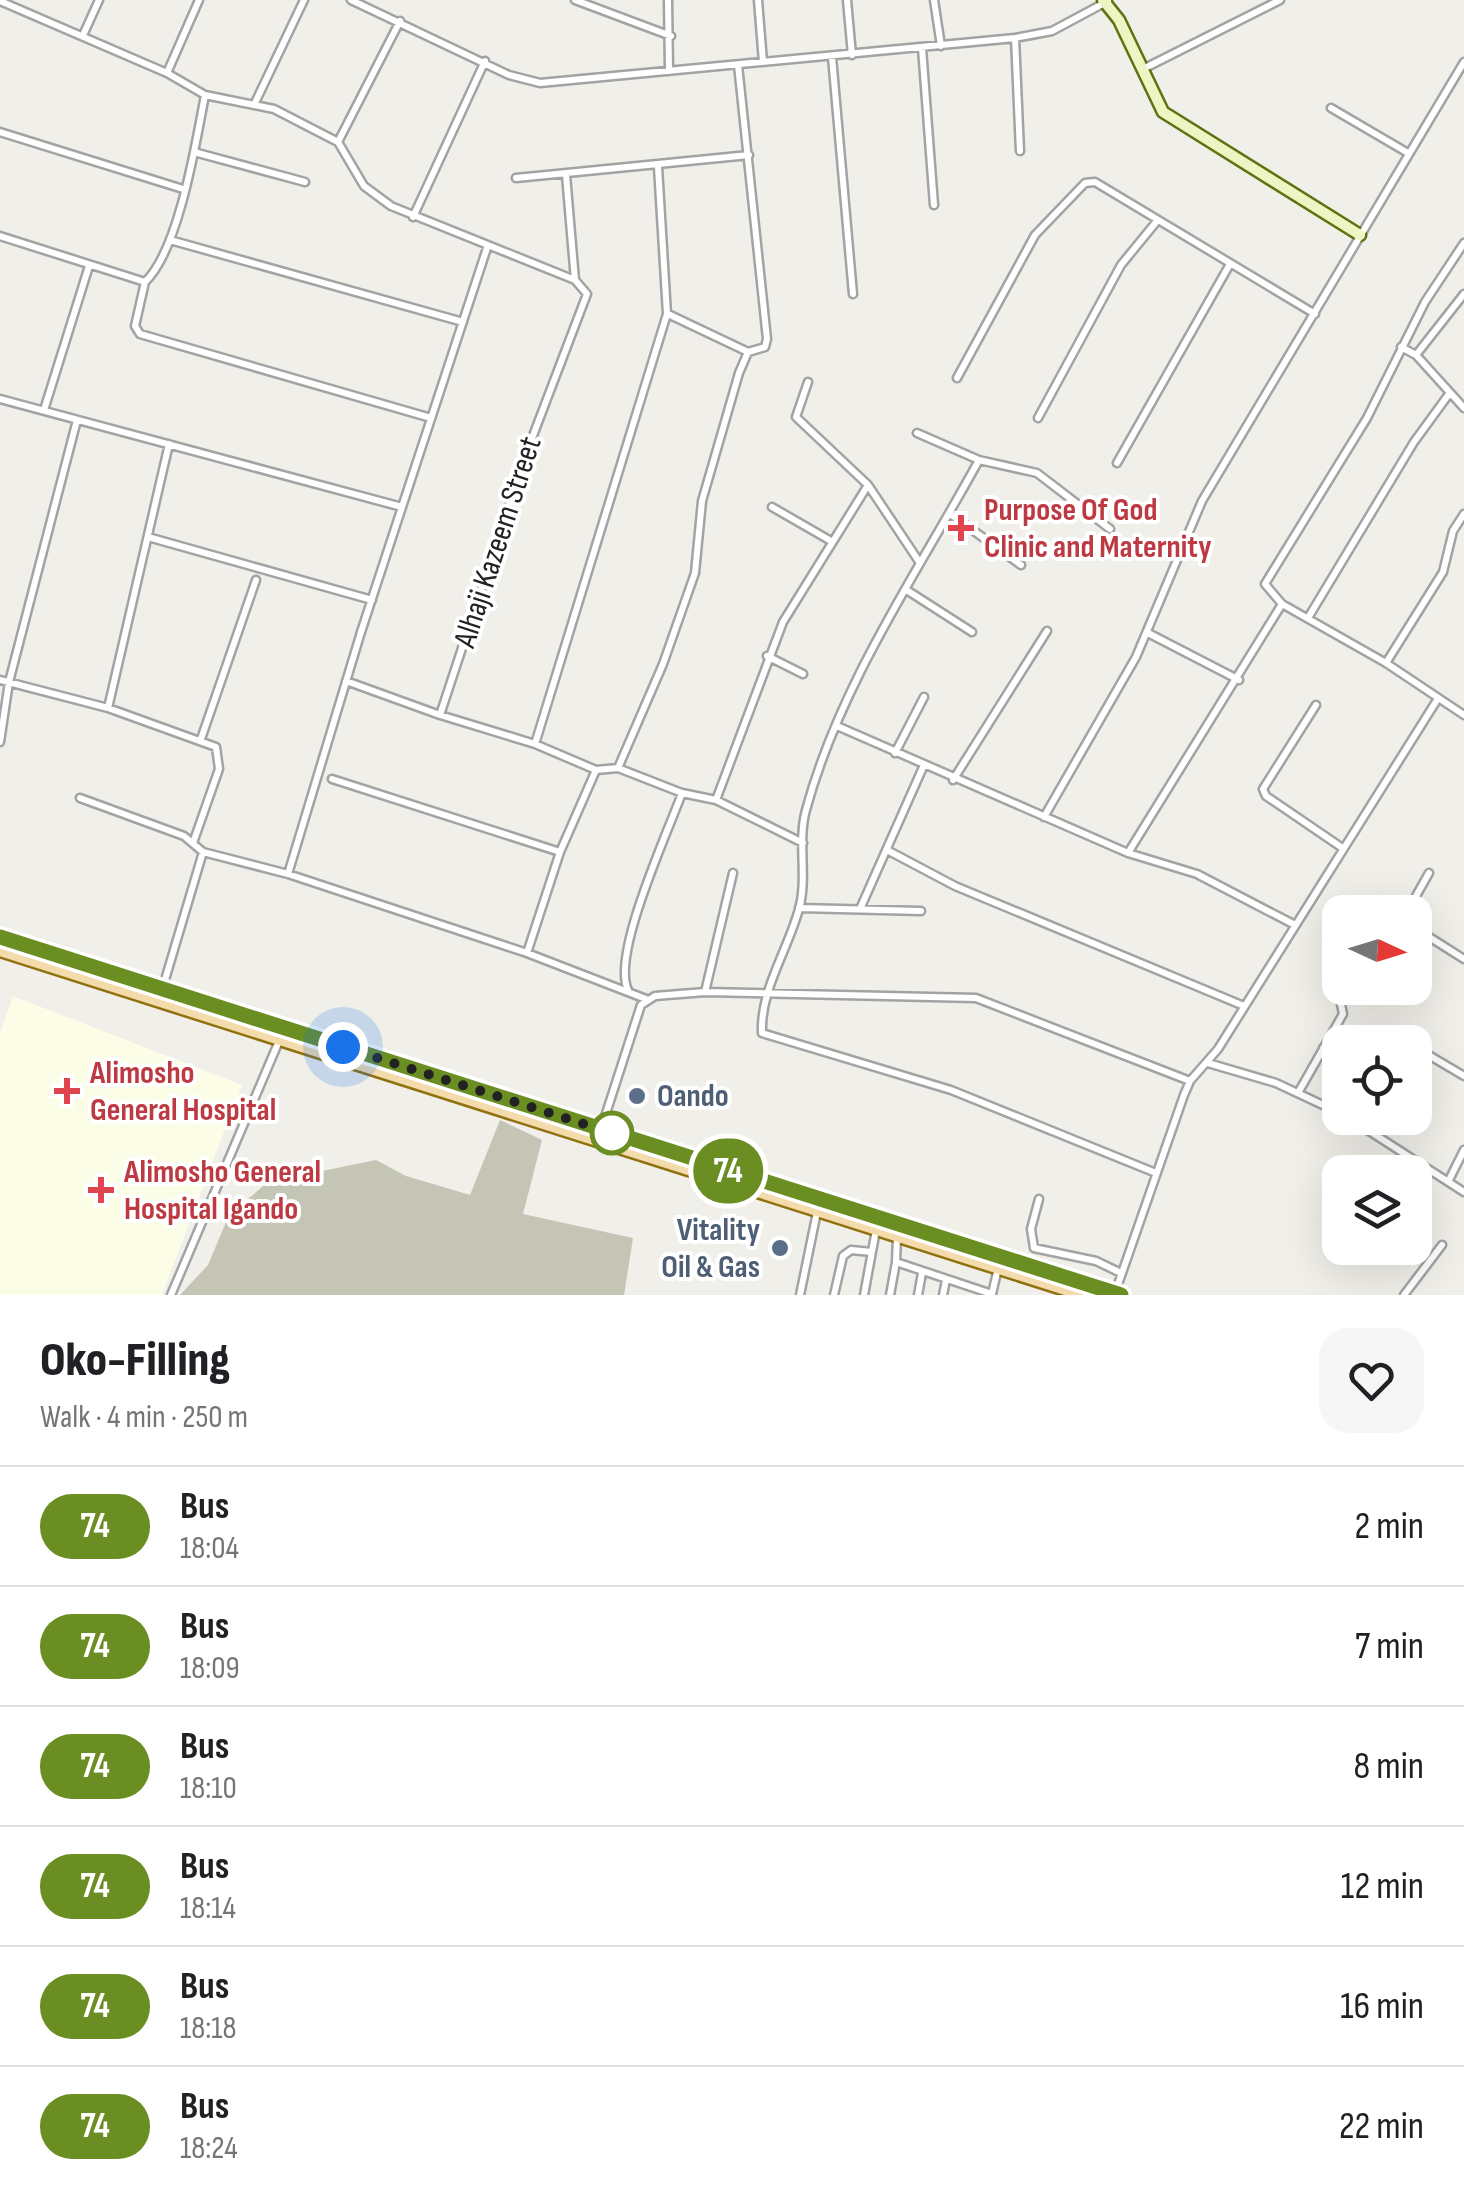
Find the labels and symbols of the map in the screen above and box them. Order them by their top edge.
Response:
street label: Alhaji Kazeem Street [445,432,550,653]
place label: Purpose Of God Clinic and Maternity [984,491,1211,567]
marker: Purpose Of God Clinic and Maternity [948,515,974,541]
north arrow [1322,895,1432,1005]
your location [318,1022,368,1072]
place label: Alimosho General Hospital [89,1054,276,1130]
place label: Oando [657,1077,729,1116]
marker: Alimosho General Hospital [54,1078,80,1104]
marker: Oando [626,1085,648,1107]
unlabelled marker [591,1112,633,1154]
line badge: 74 [683,1138,773,1204]
place label: Alimosho General Hospital Igando [123,1153,321,1229]
marker: Alimosho General Hospital Igando [88,1177,114,1203]
place label: Vitality Oil & Gas [661,1211,760,1287]
marker: Vitality Oil & Gas [769,1237,791,1259]

